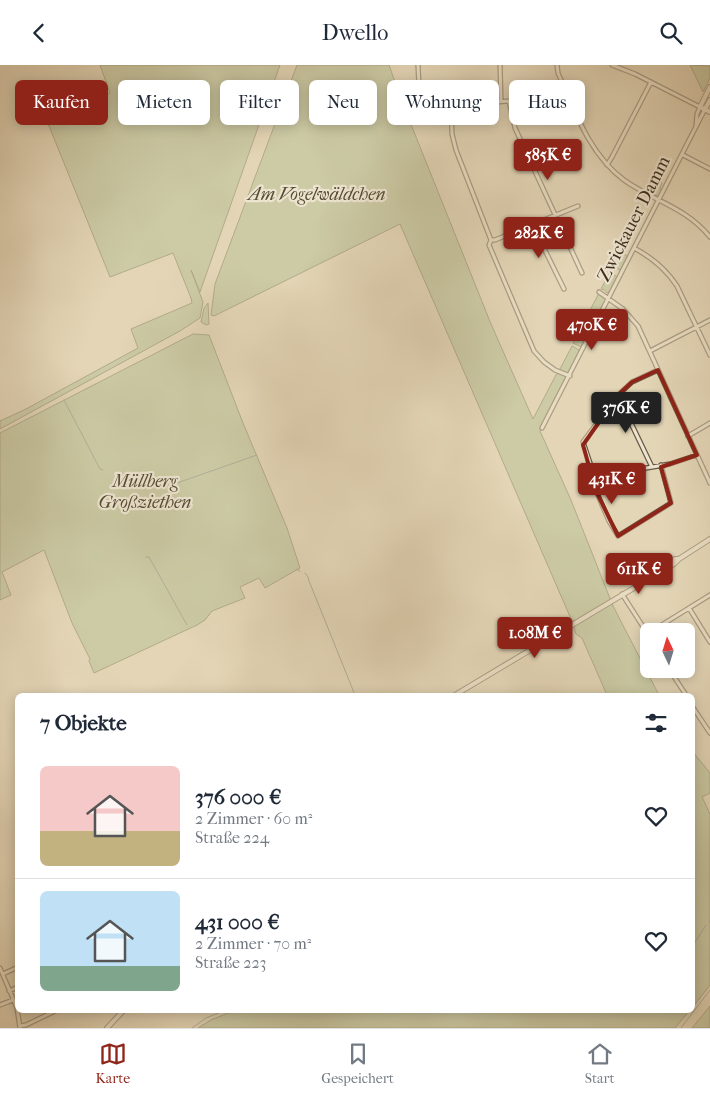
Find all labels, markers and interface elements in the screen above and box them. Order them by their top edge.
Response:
icon: back [25,19,53,47]
icon: search [657,19,685,47]
text: Dwello [322,20,388,46]
chip: Kaufen [15,80,108,125]
chip: Mieten [118,80,210,125]
chip: Filter [220,80,299,125]
chip: Neu [309,80,377,125]
chip: Wohnung [387,80,499,125]
chip: Haus [509,80,585,125]
pin: 585K € [507,139,589,181]
text: 585K € [525,145,571,164]
street label: Zwickauer Damm [593,153,675,285]
park label: Am Vogelwäldchen [246,184,386,205]
pin: 282K € [498,217,580,259]
text: 282K € [514,223,564,242]
pin: 470K € [551,309,633,351]
text: 470K € [567,315,617,334]
pin: 376K € [585,391,667,434]
text: 376K € [602,398,650,417]
pin: 431K € [571,463,653,505]
text: 431K € [589,469,635,488]
park label: Müllberg Großziethen [99,471,191,513]
pin: 611K € [598,553,680,595]
text: 611K € [617,559,661,578]
pin: 1.08M € [489,617,581,659]
text: 1.08M € [508,623,562,642]
north arrow [640,623,695,677]
map controls [640,623,695,678]
icon: filters [642,709,670,737]
text: 7 Objekte [40,711,127,735]
text: 376 000 € [195,785,281,809]
icon: home [80,786,140,846]
icon: heart [642,802,670,830]
text: 2 Zimmer · 60 m² [195,809,312,828]
text: Straße 224 [195,828,269,847]
text: 431 000 € [195,910,280,934]
icon: home [80,911,140,971]
icon: heart [642,927,670,955]
text: 2 Zimmer · 70 m² [195,934,311,953]
text: Straße 223 [195,953,266,972]
tab: Karte [96,1040,130,1087]
tab: Gespeichert [321,1040,394,1087]
tab: Start [585,1040,614,1087]

